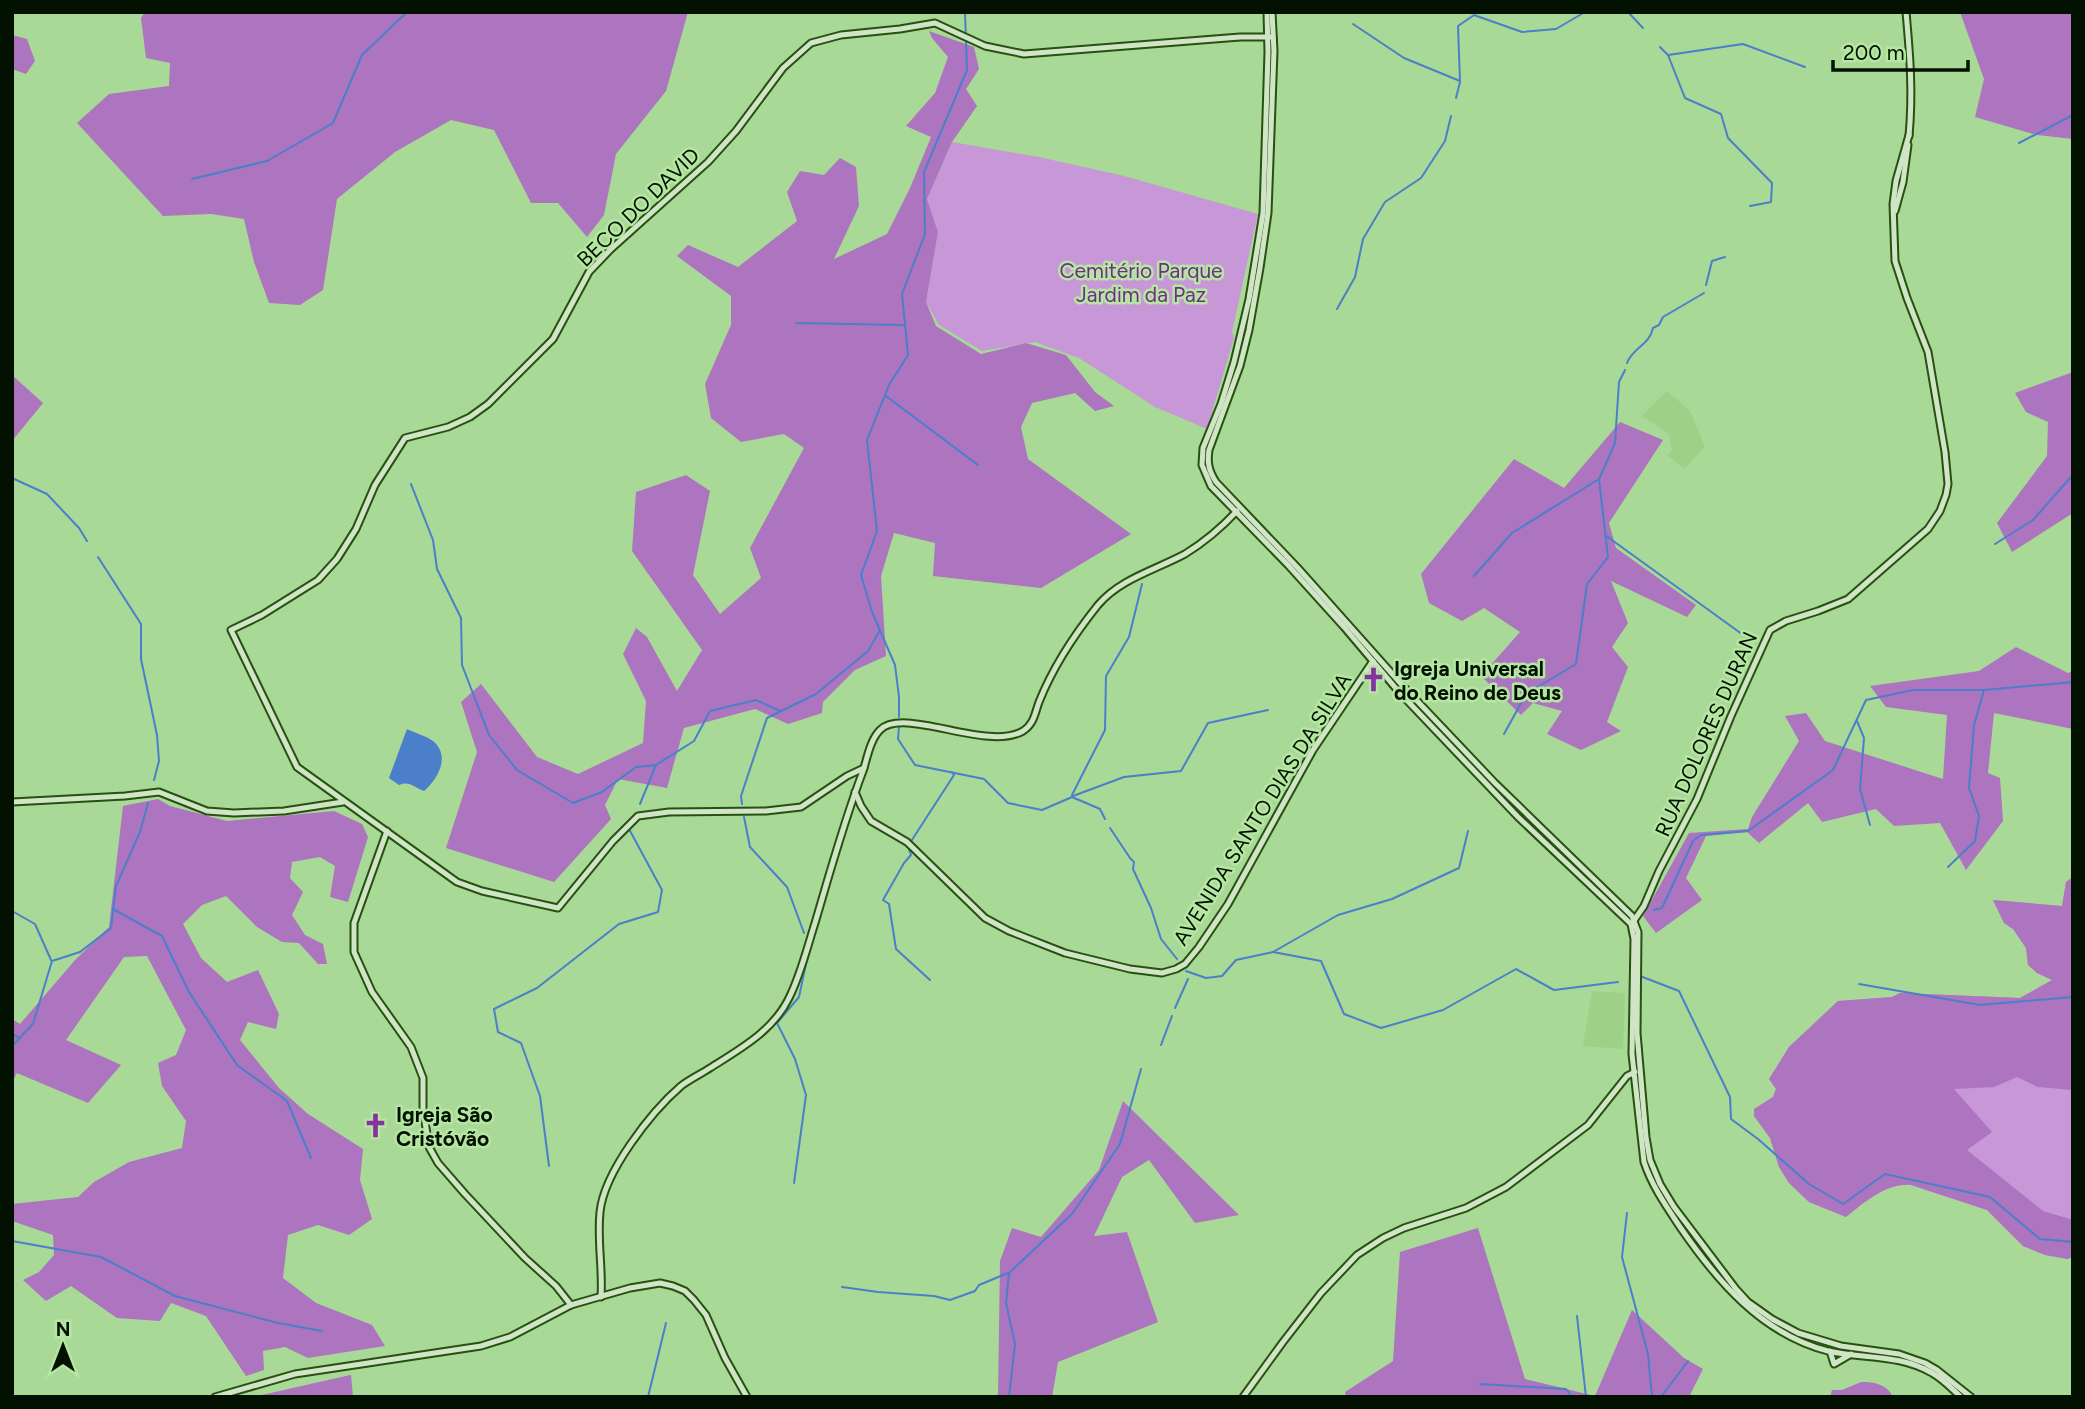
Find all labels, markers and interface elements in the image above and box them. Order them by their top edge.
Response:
scale bar [1833,28,1968,72]
text: 200 m [1843,40,1905,65]
street label: BECO DO DAVID [572,142,704,272]
park label: Cemitério Parque Jardim da Paz [1059,258,1223,307]
street label: RUA DOLORES DURAN [1650,628,1762,840]
place label: Igreja Universal do Reino de Deus [1394,656,1561,705]
church icon: Igreja Universal do Reino de Deus [1360,666,1388,694]
street label: AVENIDA SANTO DIAS DA SILVA [1168,668,1356,950]
place label: Igreja São Cristóvão [396,1102,493,1151]
church icon: Igreja São Cristóvão [362,1112,390,1140]
north arrow [28,1311,98,1381]
text: N [56,1318,70,1341]

